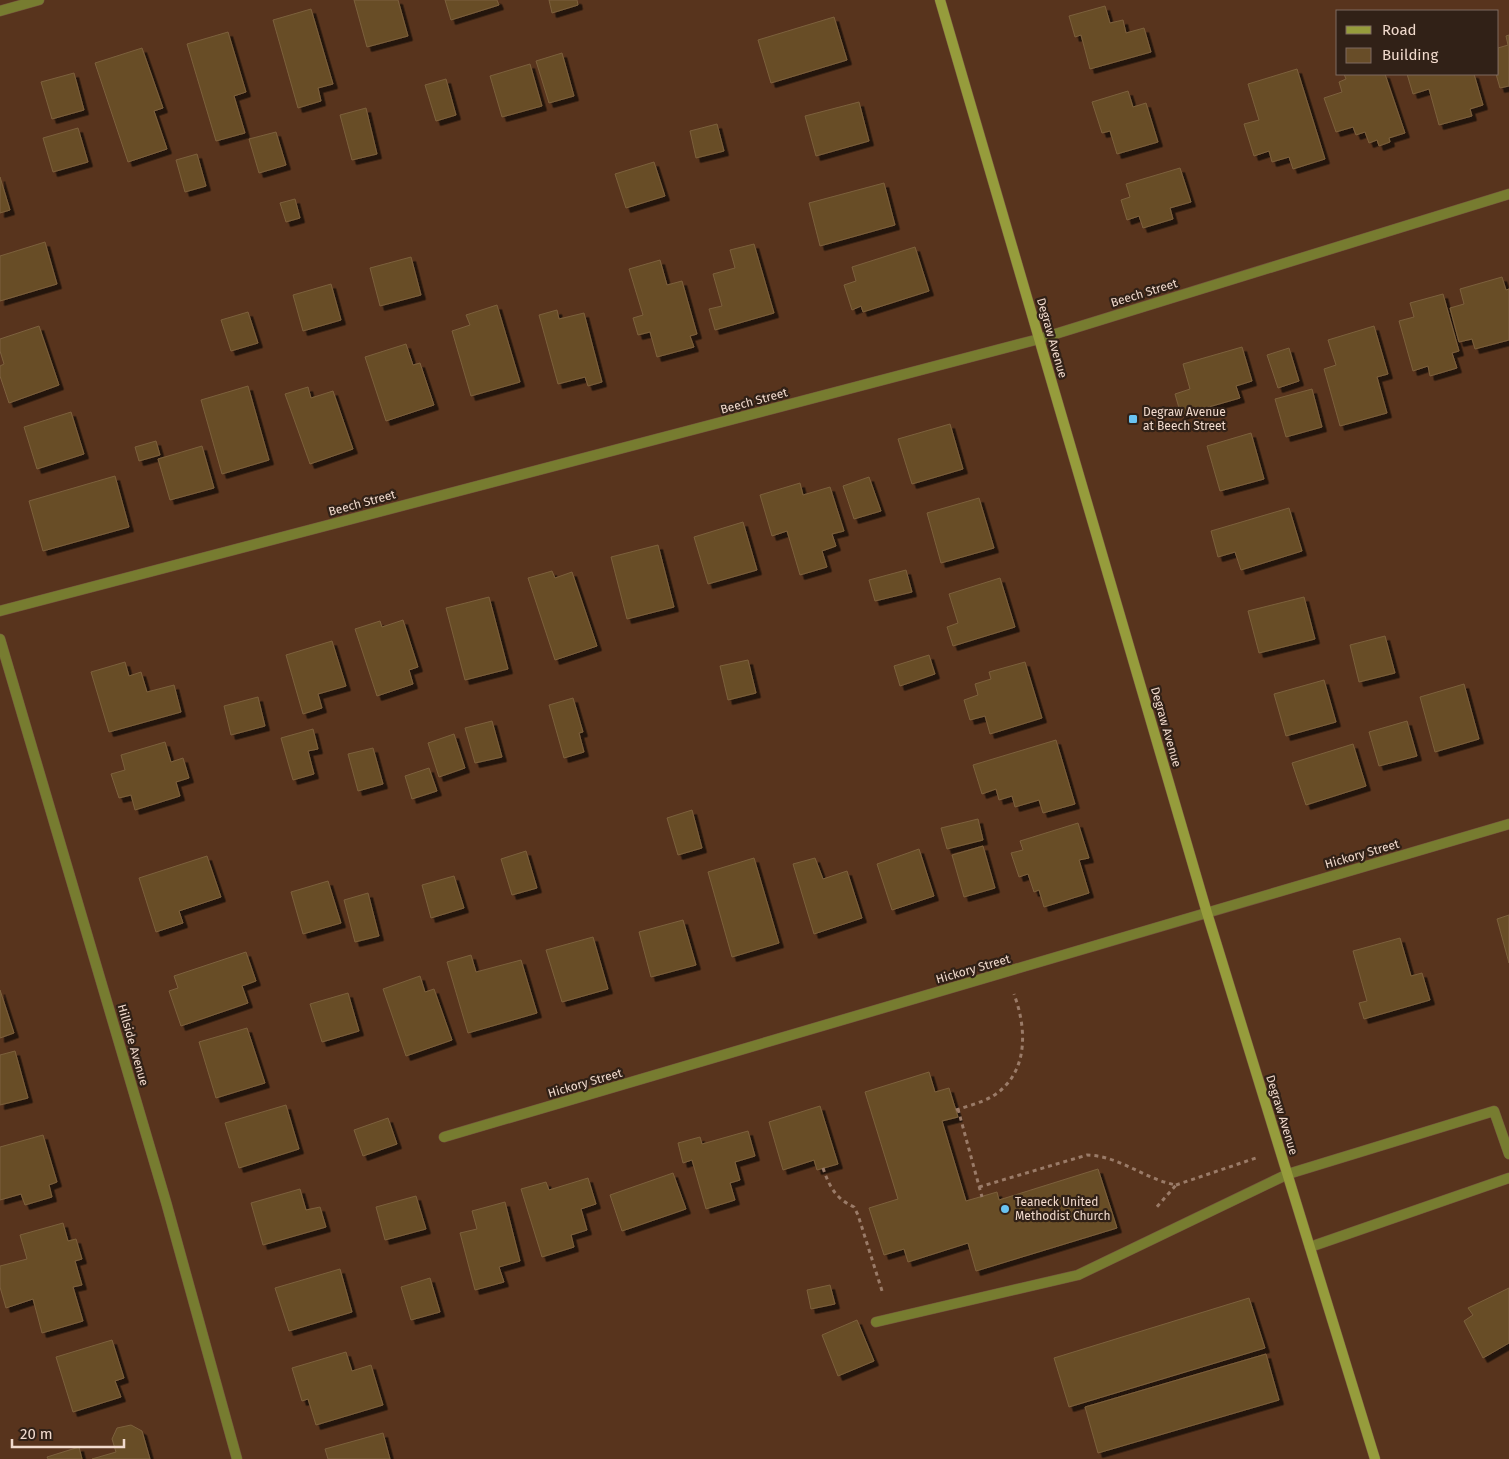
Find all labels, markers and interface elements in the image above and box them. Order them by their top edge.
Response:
legend [1336,10,1499,75]
text: Road [1382,21,1417,39]
text: Building [1382,46,1438,64]
street label: Beech Street [1109,276,1180,310]
street label: Degraw Avenue [1034,296,1070,380]
street label: Beech Street [719,385,790,417]
place label: Degraw Avenue at Beech Street [1143,405,1227,433]
marker: Degraw Avenue at Beech Street [1127,413,1139,425]
street label: Beech Street [327,487,398,519]
street label: Degraw Avenue [1148,685,1184,769]
street label: Hickory Street [1323,837,1401,871]
street label: Hickory Street [934,952,1012,986]
street label: Hillside Avenue [115,1003,151,1087]
street label: Hickory Street [546,1066,624,1100]
street label: Degraw Avenue [1263,1073,1301,1157]
place label: Teaneck United Methodist Church [1015,1195,1111,1223]
marker: Teaneck United Methodist Church [999,1203,1011,1215]
scale bar [12,1416,125,1448]
text: 20 m [20,1425,53,1443]

